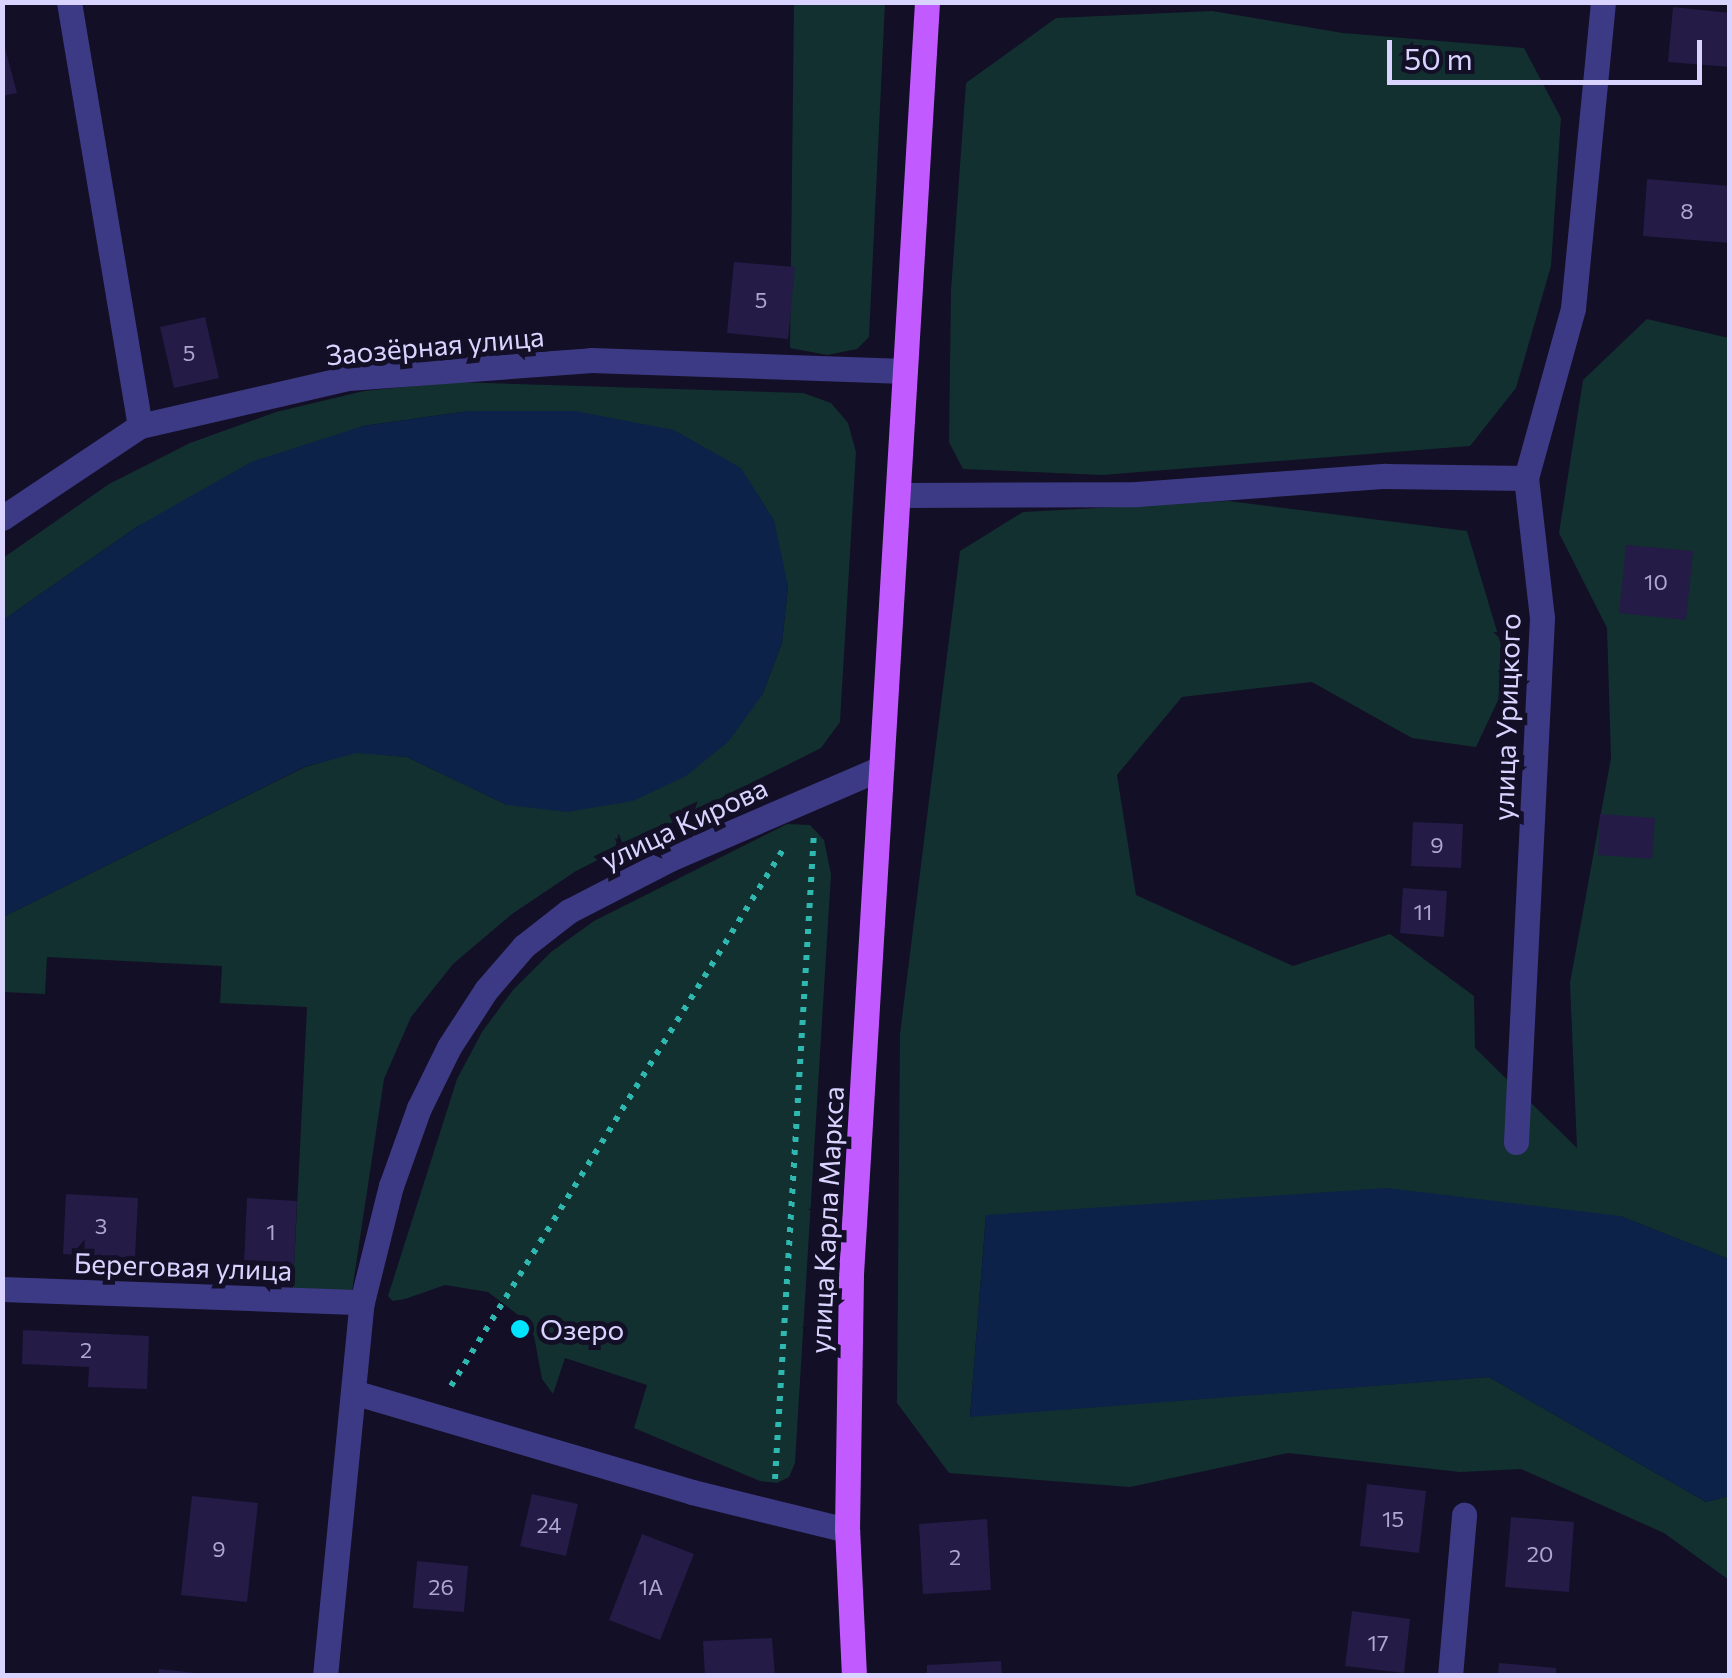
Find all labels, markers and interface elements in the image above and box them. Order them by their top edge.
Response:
scale bar [1392,20,1707,82]
text: 50 m [1404,39,1473,76]
house number: 8 [1680,198,1694,224]
house number: 5 [755,287,767,313]
street label: Заозёрная улица [324,319,546,371]
house number: 5 [183,340,195,366]
house number: 10 [1644,569,1668,595]
street label: улица Урицкого [1486,613,1526,821]
street label: улица Кирова [596,770,772,876]
house number: 9 [1430,832,1444,858]
house number: 11 [1414,899,1432,925]
street label: улица Карла Маркса [802,1085,850,1355]
house number: 3 [95,1213,107,1239]
house number: 1 [266,1219,276,1245]
street label: Береговая улица [73,1245,293,1287]
place label: Озеро [540,1312,624,1346]
marker: Озеро [509,1318,531,1340]
house number: 2 [80,1337,92,1363]
house number: 15 [1382,1506,1404,1532]
house number: 24 [536,1512,562,1538]
house number: 9 [212,1536,226,1562]
house number: 20 [1527,1541,1553,1567]
house number: 2 [949,1544,961,1570]
house number: 26 [428,1574,454,1600]
house number: 1А [639,1574,663,1600]
house number: 17 [1367,1630,1389,1656]

